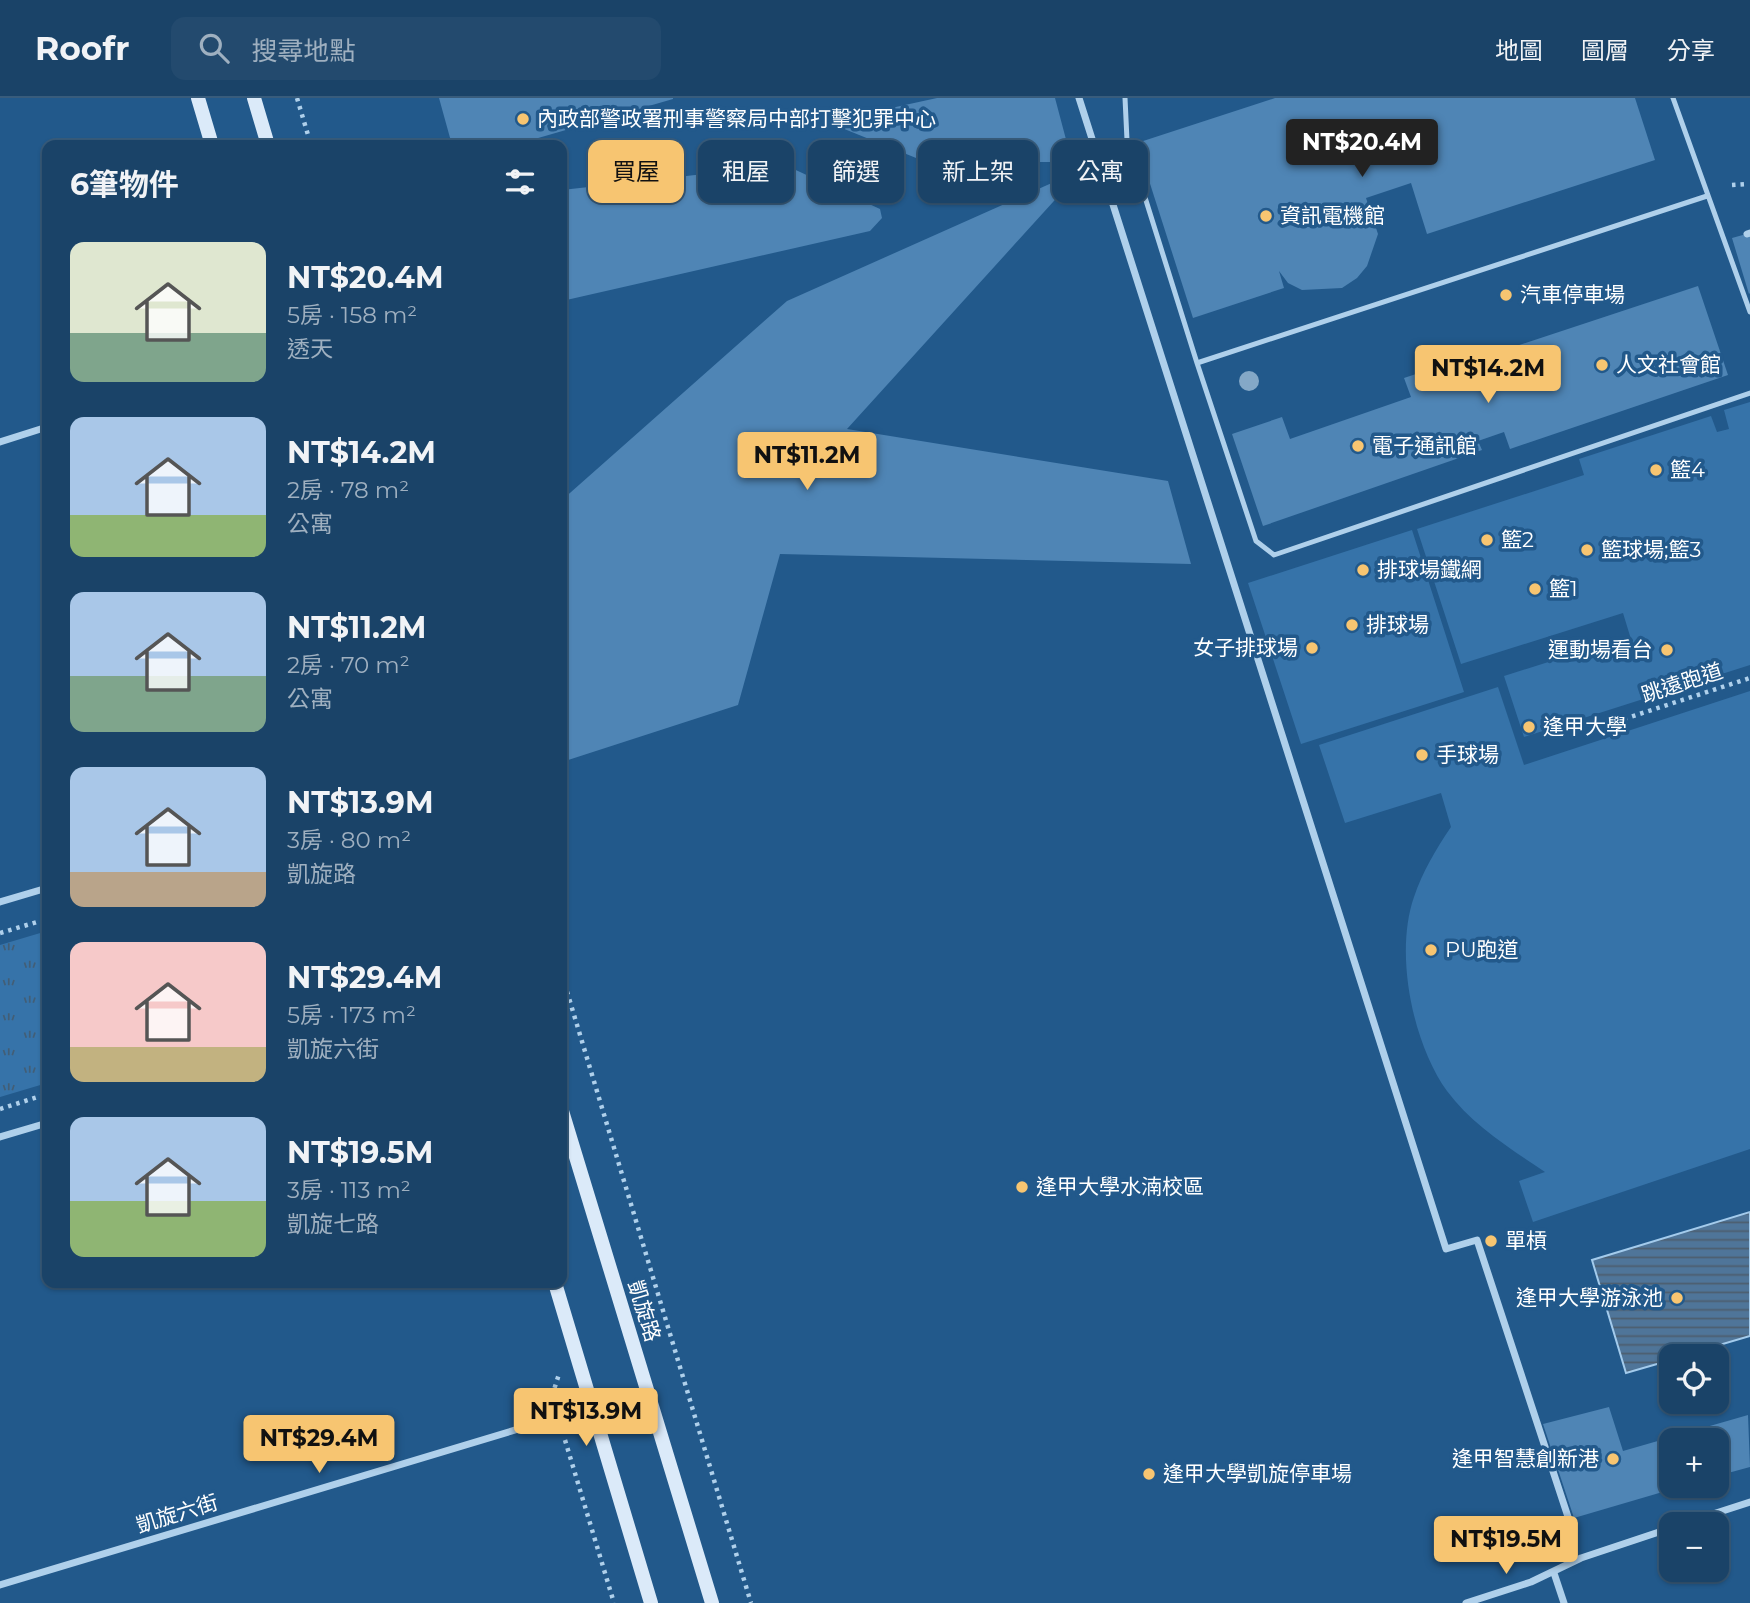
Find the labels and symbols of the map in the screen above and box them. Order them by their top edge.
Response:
place label: 內政部警政署刑事警察局中部打擊犯罪中心 [537,106,936,131]
marker: 內政部警政署刑事警察局中部打擊犯罪中心 [515,111,531,127]
pin: NT$20.4M [1290,120,1434,179]
place label: 資訊電機館 [1280,203,1385,228]
marker: 資訊電機館 [1258,208,1274,224]
place label: 汽車停車場 [1520,282,1625,307]
marker: 汽車停車場 [1498,287,1514,303]
pin: NT$14.2M [1416,345,1560,405]
place label: 人文社會館 [1616,352,1721,377]
marker: 人文社會館 [1594,357,1610,373]
pin: NT$11.2M [735,432,879,492]
place label: 電子通訊館 [1372,433,1477,458]
marker: 電子通訊館 [1350,438,1366,454]
place label: 籃4 [1670,457,1705,482]
marker: 籃4 [1648,462,1664,478]
place label: 籃2 [1501,527,1534,552]
marker: 籃2 [1479,532,1495,548]
place label: 籃球場;籃3 [1601,537,1701,562]
marker: 籃球場;籃3 [1579,542,1595,558]
place label: 排球場鐵網 [1377,557,1482,582]
marker: 排球場鐵網 [1355,562,1371,578]
place label: 籃1 [1549,576,1578,601]
marker: 籃1 [1527,581,1543,597]
place label: 排球場 [1366,612,1429,637]
marker: 排球場 [1344,617,1360,633]
place label: 女子排球場 [1193,635,1298,660]
place label: 運動場看台 [1548,637,1653,662]
marker: 女子排球場 [1304,640,1320,656]
marker: 運動場看台 [1659,642,1675,658]
street label: 跳遠跑道 [1638,658,1726,707]
place label: 逢甲大學 [1543,714,1627,739]
marker: 逢甲大學 [1521,719,1537,735]
place label: 手球場 [1436,742,1499,767]
marker: 手球場 [1414,747,1430,763]
place label: PU跑道 [1445,937,1519,962]
marker: PU跑道 [1423,942,1439,958]
place label: 逢甲大學水湳校區 [1036,1174,1204,1199]
marker: 逢甲大學水湳校區 [1014,1179,1030,1195]
place label: 單槓 [1505,1228,1547,1253]
marker: 單槓 [1483,1233,1499,1249]
street label: 凱旋路 [623,1277,666,1345]
place label: 逢甲大學游泳池 [1516,1285,1663,1310]
marker: 逢甲大學游泳池 [1669,1290,1685,1306]
pin: NT$13.9M [514,1388,658,1448]
pin: NT$29.4M [247,1416,391,1475]
place label: 逢甲智慧創新港 [1452,1446,1599,1471]
marker: 逢甲智慧創新港 [1605,1451,1621,1467]
place label: 逢甲大學凱旋停車場 [1163,1461,1352,1486]
marker: 逢甲大學凱旋停車場 [1141,1466,1157,1482]
street label: 凱旋六街 [133,1489,221,1538]
pin: NT$19.5M [1434,1516,1578,1576]

